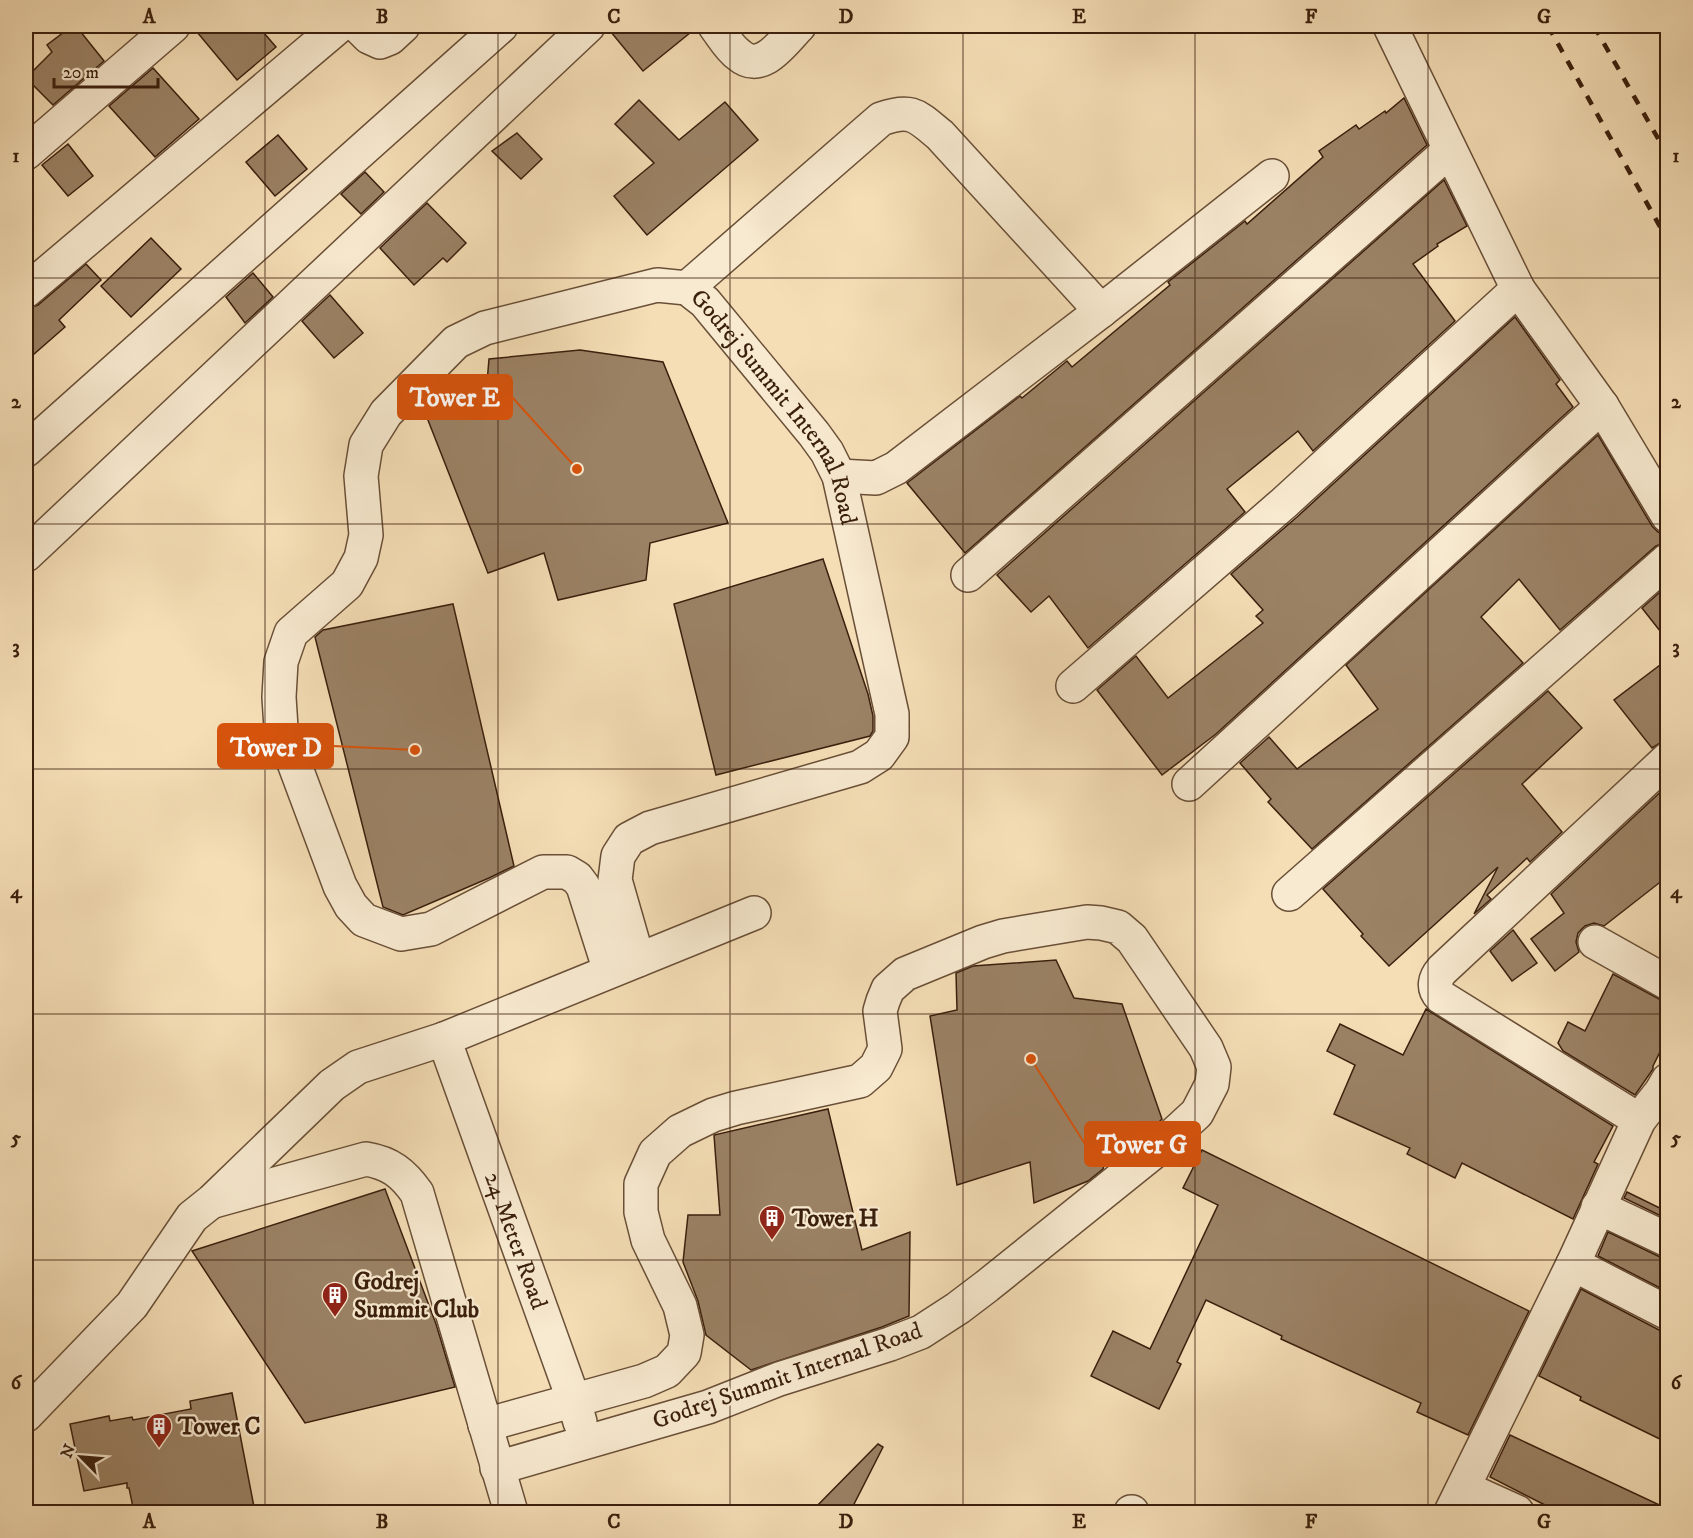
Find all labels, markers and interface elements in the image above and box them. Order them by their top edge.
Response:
text: A [142,5,157,30]
text: B [376,5,388,30]
text: C [607,5,621,30]
text: D [839,5,854,30]
text: E [1072,5,1086,30]
text: F [1305,5,1318,30]
text: G [1537,5,1551,30]
scale bar [54,51,158,89]
text: 20 m [63,62,99,84]
text: 1 [12,144,20,169]
text: 1 [1672,144,1680,169]
street label: Godrej Summit Internal Road [685,283,863,528]
callout: Tower E [398,375,512,419]
text: Tower E [409,382,500,415]
text: 2 [11,390,22,415]
text: 2 [1671,390,1682,415]
text: 3 [12,635,20,660]
text: 3 [1672,635,1680,660]
callout: Tower D [218,724,333,768]
text: Tower D [229,732,322,765]
text: 4 [10,880,23,905]
text: 4 [1670,880,1683,905]
callout: Tower G [1085,1122,1200,1166]
text: 5 [10,1126,21,1151]
text: 5 [1670,1126,1681,1151]
text: Tower G [1096,1129,1187,1162]
street label: 24 Meter Road [477,1168,554,1313]
building icon: Tower H [757,1203,787,1241]
place label: Tower H [791,1204,879,1234]
place label: Godrej Summit Club [354,1267,479,1325]
building icon: Godrej Summit Club [320,1280,350,1318]
street label: Godrej Summit Internal Road [649,1316,926,1436]
text: 6 [11,1371,23,1396]
text: 6 [1671,1371,1683,1396]
building icon: Tower C [144,1411,174,1449]
place label: Tower C [177,1412,261,1442]
north arrow [51,1427,111,1487]
text: N [56,1441,80,1461]
text: A [142,1510,157,1535]
text: B [376,1510,388,1535]
text: C [607,1510,621,1535]
text: D [839,1510,854,1535]
text: E [1072,1510,1086,1535]
text: F [1305,1510,1318,1535]
text: G [1537,1510,1551,1535]

